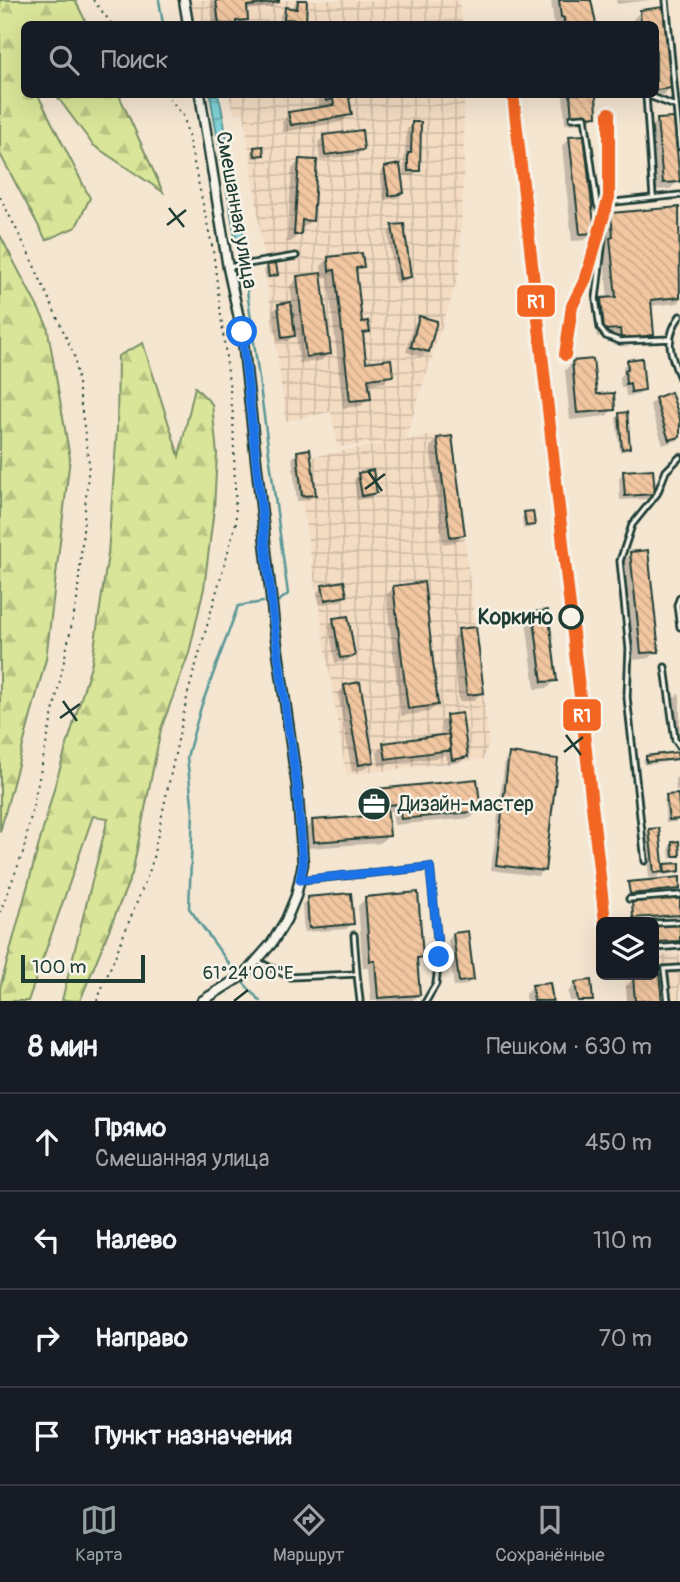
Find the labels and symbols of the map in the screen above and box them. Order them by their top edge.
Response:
street label: Смешанная улица [209,129,264,291]
line badge: R1 [516,284,556,318]
text: R1 [527,290,545,314]
route start [226,316,257,347]
place label: Коркино [478,604,554,631]
marker: Коркино [559,605,583,629]
line badge: R1 [562,698,602,732]
text: R1 [573,704,591,728]
office icon: Дизайн-мастер [355,785,393,823]
place label: Дизайн-мастер [397,791,534,818]
route end [423,941,454,972]
scale bar [21,952,145,984]
text: 61°24'00"E [203,962,293,985]

